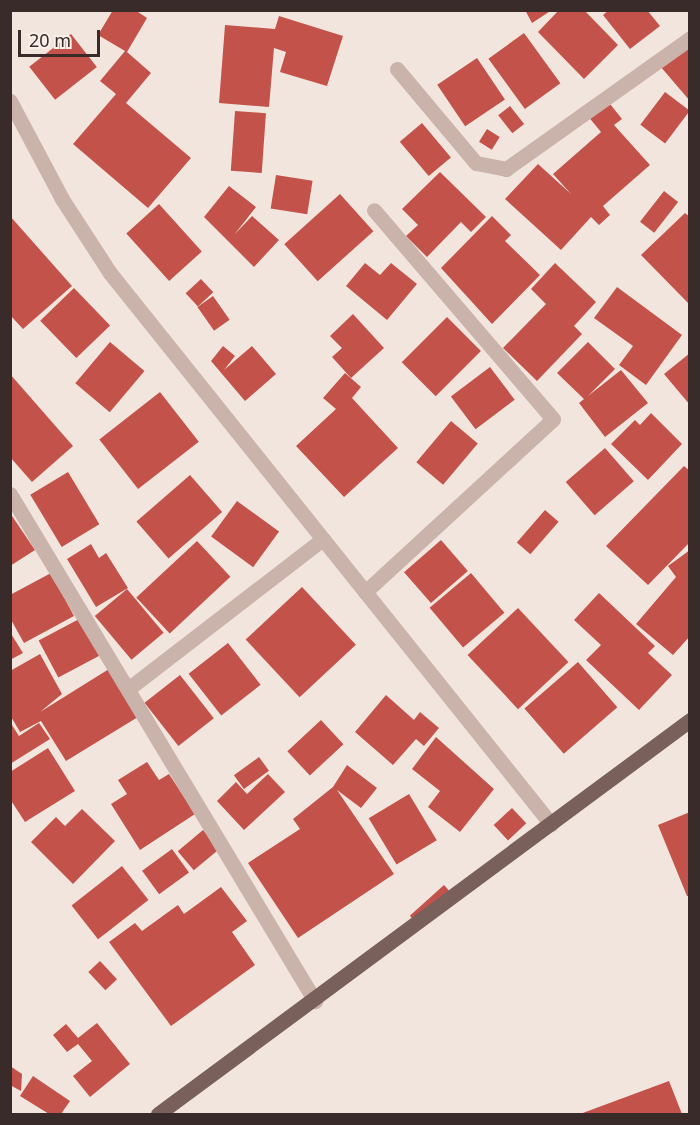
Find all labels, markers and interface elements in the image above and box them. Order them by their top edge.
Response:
scale bar [21,18,104,56]
text: 20 m [29,28,71,52]

